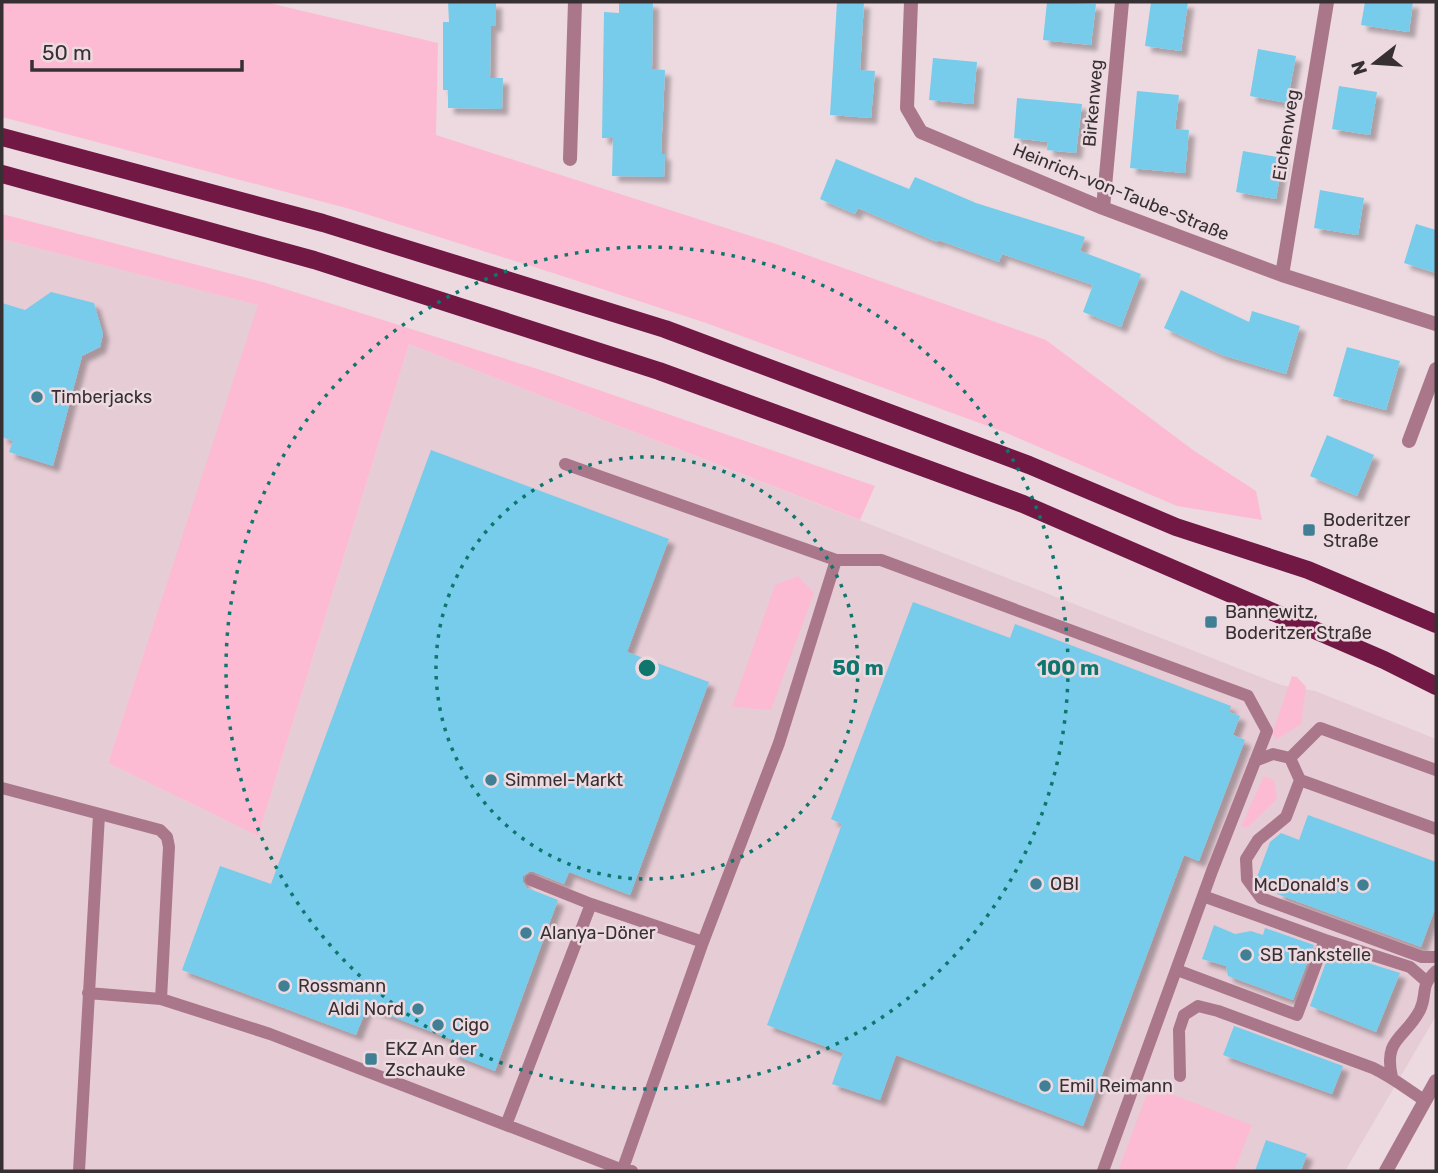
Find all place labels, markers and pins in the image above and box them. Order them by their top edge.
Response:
place label: Timberjacks [51,386,152,408]
marker: Timberjacks [29,389,45,405]
place label: Boderitzer Straße [1323,509,1411,552]
marker: Boderitzer Straße [1301,522,1317,538]
place label: Bannewitz, Boderitzer Straße [1225,601,1372,644]
marker: Bannewitz, Boderitzer Straße [1203,614,1219,630]
centre of rings [635,656,659,680]
place label: Simmel-Markt [505,769,623,791]
marker: Simmel-Markt [483,772,499,788]
place label: OBI [1050,873,1079,895]
place label: McDonald's [1253,874,1349,896]
marker: OBI [1028,876,1044,892]
marker: McDonald's [1355,877,1371,893]
place label: Alanya-Döner [540,922,656,944]
marker: Alanya-Döner [518,925,534,941]
place label: SB Tankstelle [1260,944,1371,966]
marker: SB Tankstelle [1238,947,1254,963]
place label: Rossmann [298,975,386,997]
marker: Rossmann [276,978,292,994]
place label: Aldi Nord [328,998,404,1020]
marker: Aldi Nord [410,1001,426,1017]
place label: Cigo [452,1014,489,1036]
marker: Cigo [430,1017,446,1033]
place label: EKZ An der Zschauke [385,1038,477,1081]
marker: EKZ An der Zschauke [363,1051,379,1067]
place label: Emil Reimann [1059,1075,1173,1097]
marker: Emil Reimann [1037,1078,1053,1094]

